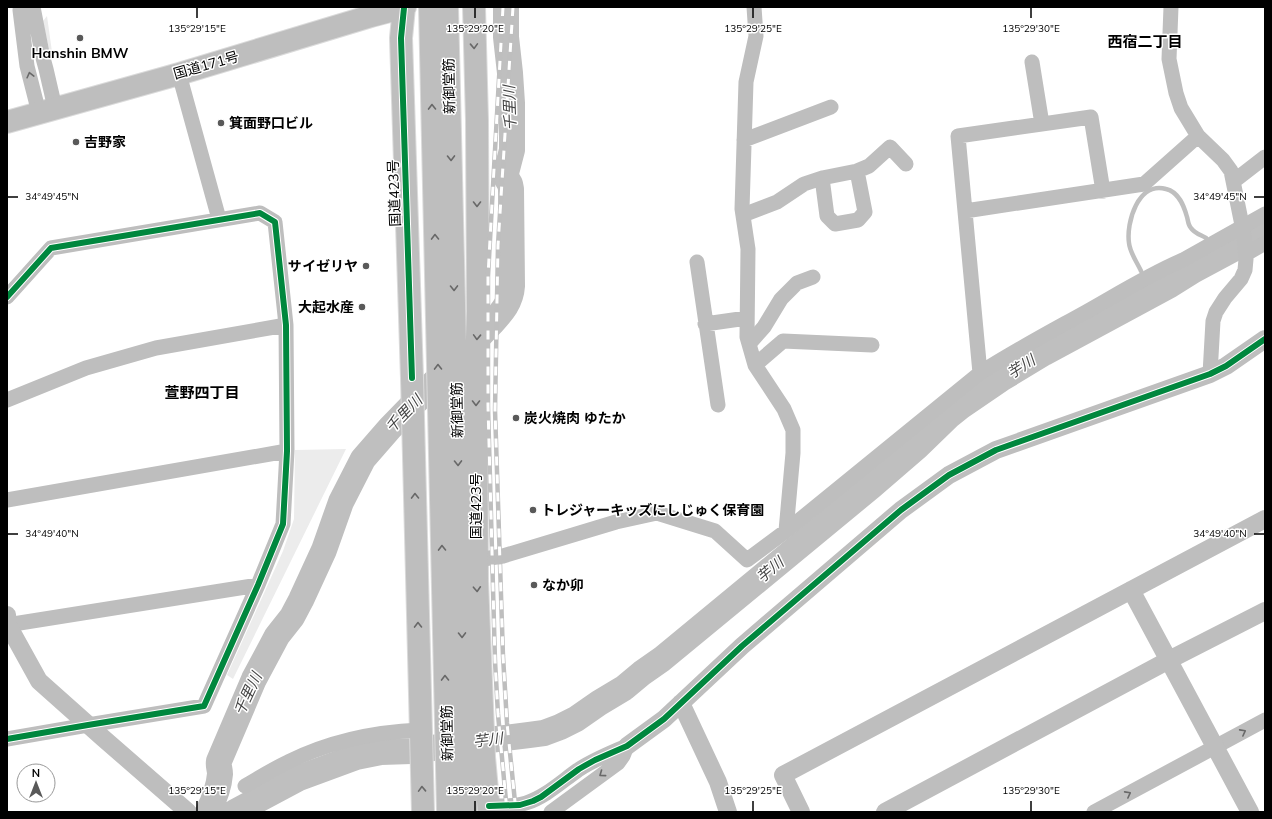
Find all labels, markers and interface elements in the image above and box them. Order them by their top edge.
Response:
text: 135°29'15"E [168,22,226,35]
text: 135°29'20"E [446,22,504,35]
text: 135°29'25"E [724,22,782,35]
text: 135°29'30"E [1002,22,1060,35]
district label: 西宿二丁目 [1107,32,1183,51]
marker: Hanshin BMW [75,33,85,43]
one-way arrow [470,43,479,49]
place label: Hanshin BMW [32,44,129,62]
street label: 国道171号 [171,47,241,83]
street label: 新御堂筋 [440,58,458,114]
one-way arrow [26,72,34,78]
water label: 千里川 [499,83,520,131]
one-way arrow [428,104,436,110]
place label: 箕面野口ビル [229,114,313,132]
marker: 箕面野口ビル [216,118,226,128]
place label: 吉野家 [84,133,126,151]
marker: 吉野家 [71,137,81,147]
one-way arrow [446,155,455,161]
street label: 国道423号 [384,159,404,227]
text: 34°49'45"N [25,190,79,203]
text: 34°49'45"N [1193,190,1247,203]
one-way arrow [473,201,481,207]
one-way arrow [431,234,439,240]
place label: サイゼリヤ [288,257,358,275]
marker: サイゼリヤ [361,261,371,271]
one-way arrow [450,285,458,291]
place label: 大起水産 [298,298,354,316]
marker: 大起水産 [357,302,367,312]
one-way arrow [472,334,481,340]
water label: 芋川 [1003,349,1040,383]
one-way arrow [434,364,442,370]
street label: 新御堂筋 [448,382,466,438]
district label: 萱野四丁目 [164,383,240,402]
water label: 千里川 [381,389,427,436]
one-way arrow [472,400,480,406]
place label: 炭火焼肉 ゆたか [524,409,626,427]
marker: 炭火焼肉 ゆたか [511,413,521,423]
one-way arrow [454,460,462,466]
street label: 国道423号 [467,472,485,540]
one-way arrow [411,493,419,499]
place label: トレジャーキッズにしじゅく保育園 [541,501,764,519]
marker: トレジャーキッズにしじゅく保育園 [528,505,538,515]
text: 34°49'40"N [25,527,79,540]
text: 34°49'40"N [1193,527,1247,540]
one-way arrow [438,545,447,551]
water label: 芋川 [752,551,789,587]
place label: なか卯 [542,576,584,594]
marker: なか卯 [529,580,539,590]
one-way arrow [473,586,482,592]
one-way arrow [414,622,422,628]
one-way arrow [458,632,466,638]
water label: 千里川 [229,668,267,718]
one-way arrow [441,675,450,681]
street label: 新御堂筋 [438,705,456,761]
water label: 芋川 [472,728,506,751]
one-way arrow [1238,729,1246,737]
north arrow [16,763,56,803]
text: N [32,766,40,780]
one-way arrow [600,770,607,777]
text: 135°29'15"E [168,784,226,797]
text: 135°29'20"E [446,784,504,797]
text: 135°29'25"E [724,784,782,797]
text: 135°29'30"E [1002,784,1060,797]
one-way arrow [418,786,426,792]
one-way arrow [1124,791,1131,798]

